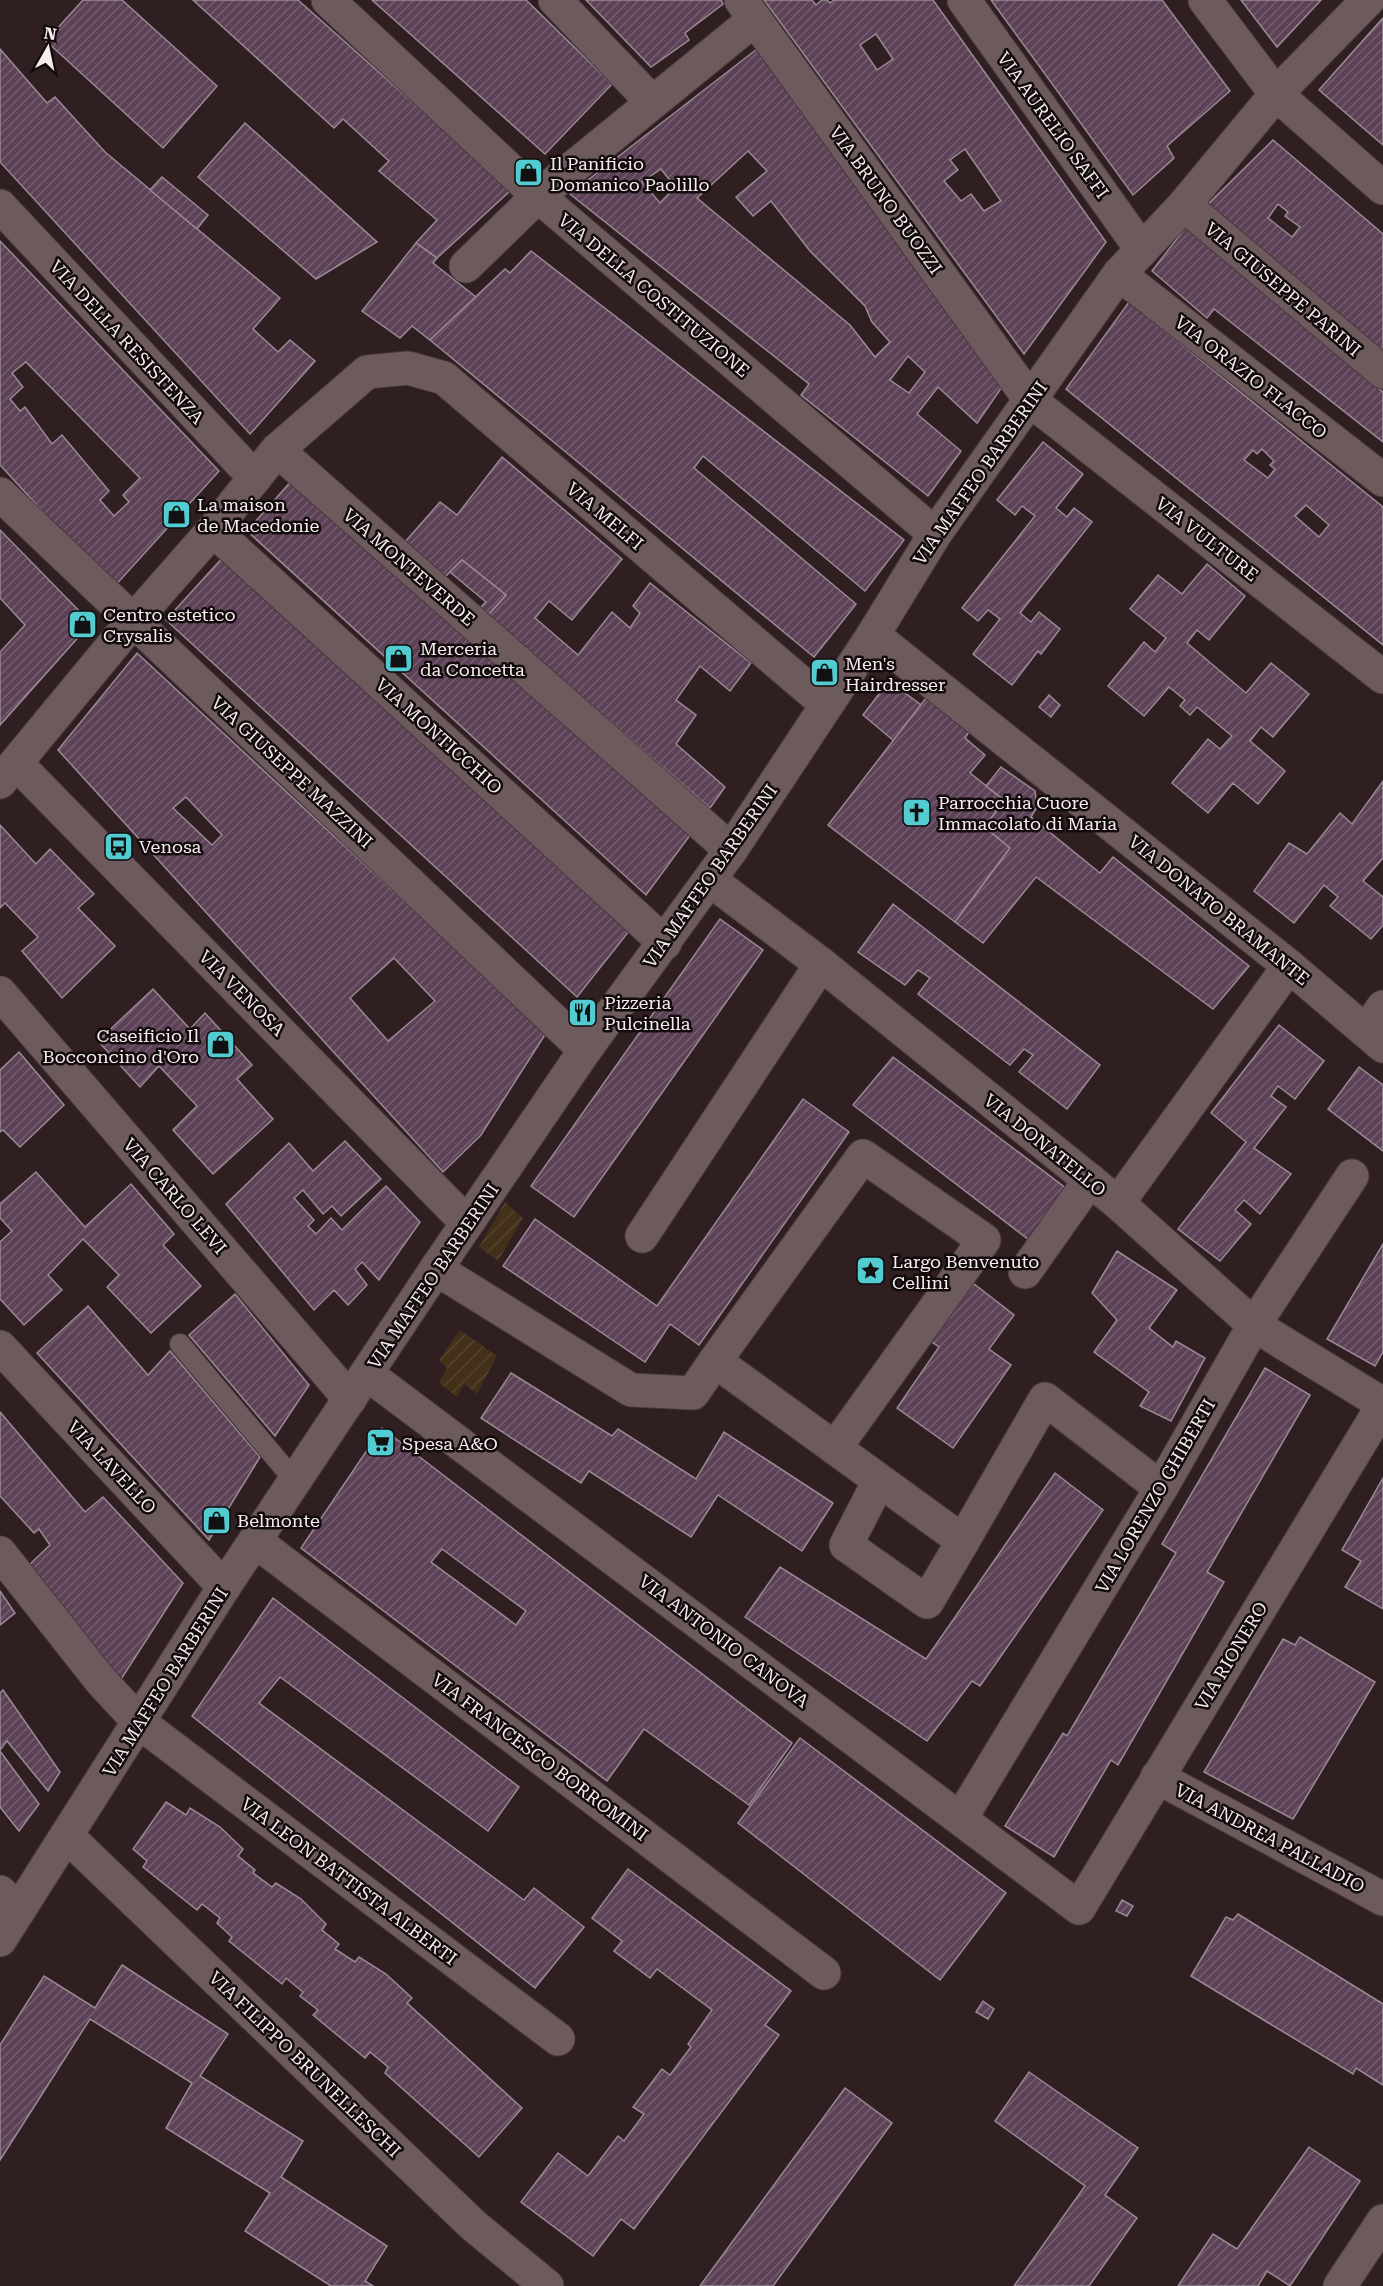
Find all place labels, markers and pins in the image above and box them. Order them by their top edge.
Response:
place label: Il Panificio Domanico Paolillo [550,153,709,195]
shop icon: Il Panificio Domanico Paolillo [513,157,545,189]
place label: La maison de Macedonie [197,494,319,536]
shop icon: La maison de Macedonie [160,498,192,530]
place label: Centro estetico Crysalis [103,604,235,646]
shop icon: Centro estetico Crysalis [66,608,98,640]
place label: Merceria da Concetta [420,638,525,680]
shop icon: Merceria da Concetta [383,642,415,674]
place label: Men's Hairdresser [845,653,945,695]
shop icon: Men's Hairdresser [808,657,840,689]
place label: Parrocchia Cuore Immacolato di Maria [938,792,1117,834]
church icon: Parrocchia Cuore Immacolato di Maria [901,796,933,828]
bus stop icon: Venosa [102,830,134,862]
place label: Venosa [139,836,202,857]
place label: Pizzeria Pulcinella [604,992,691,1034]
restaurant icon: Pizzeria Pulcinella [567,996,599,1028]
place label: Caseificio Il Bocconcino d'Oro [43,1025,199,1067]
shop icon: Caseificio Il Bocconcino d'Oro [204,1029,236,1061]
place label: Largo Benvenuto Cellini [892,1251,1039,1293]
place icon: Largo Benvenuto Cellini [855,1255,887,1287]
supermarket icon: Spesa A&O [365,1427,397,1459]
place label: Spesa A&O [402,1433,498,1454]
shop icon: Belmonte [200,1504,232,1536]
place label: Belmonte [237,1510,320,1531]

